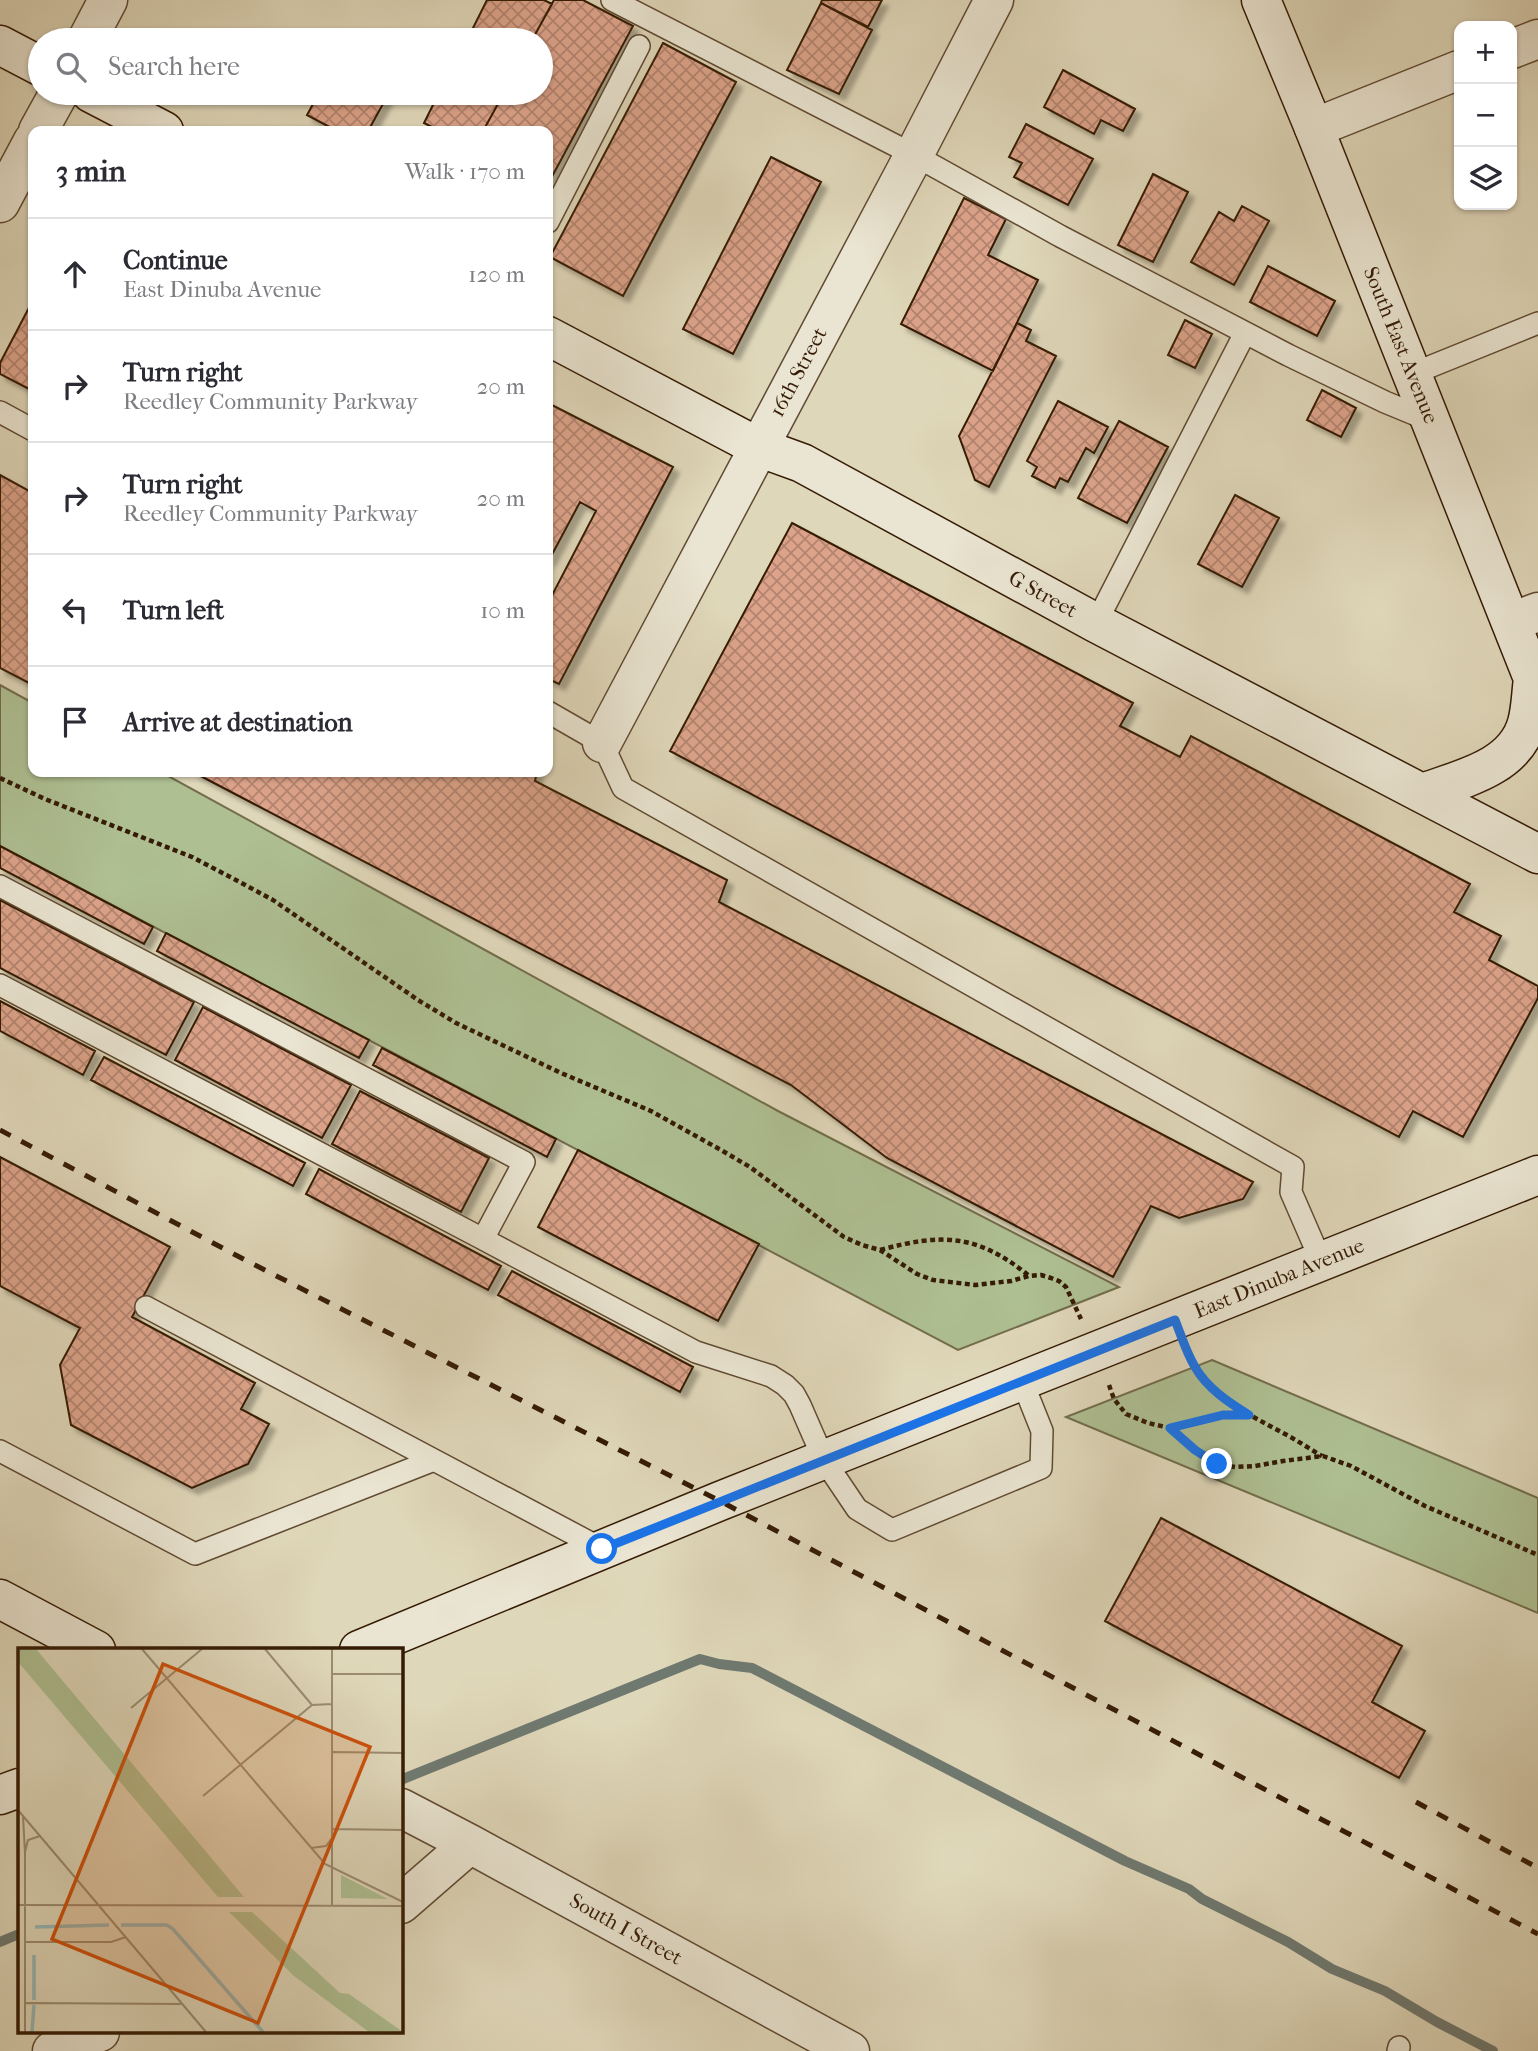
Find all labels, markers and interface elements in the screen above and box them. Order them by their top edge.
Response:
map controls [1454,21,1517,210]
button: + [1454,21,1517,84]
search box [28,28,553,105]
icon: search [52,48,90,86]
text: Search here [108,51,240,82]
button: − [1454,84,1517,147]
button: layers [1454,147,1517,210]
text: 3 min [56,154,126,189]
text: Walk · 170 m [405,158,525,185]
text: Continue [123,245,228,276]
icon: ahead [56,255,94,293]
text: 120 m [468,261,525,288]
street label: South East Avenue [1359,263,1443,427]
text: East Dinuba Avenue [123,276,322,303]
street label: 16th Street [764,323,832,421]
text: Turn right [123,357,243,388]
icon: right [56,367,94,405]
text: 20 m [476,373,525,400]
text: Reedley Community Parkway [123,388,418,415]
text: Turn right [123,469,243,500]
icon: right [56,479,94,517]
text: 20 m [476,485,525,512]
text: Reedley Community Parkway [123,500,418,527]
street label: G Street [1004,565,1082,623]
icon: left [56,591,94,629]
text: Turn left [123,595,224,626]
text: 10 m [480,597,525,624]
icon: arrive [56,703,94,741]
text: Arrive at destination [123,707,353,738]
street label: East Dinuba Avenue [1190,1233,1368,1323]
route end [1201,1448,1232,1479]
route start [586,1533,617,1564]
inset map [18,1648,402,2034]
street label: South I Street [566,1888,687,1970]

